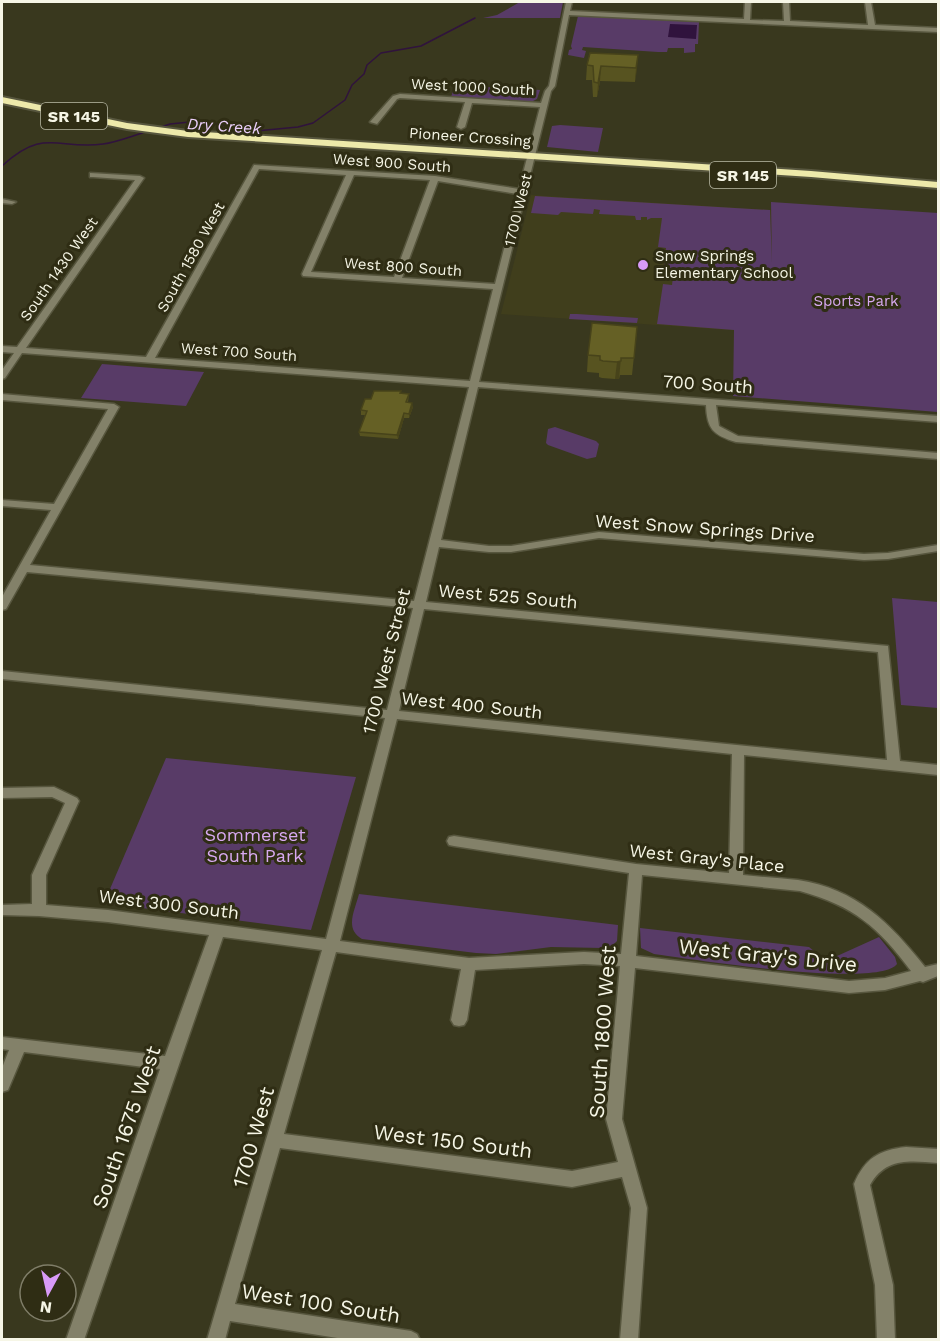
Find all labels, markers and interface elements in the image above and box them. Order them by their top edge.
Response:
street label: West 1000 South [411,75,535,99]
road number: SR 145 [41,103,107,129]
water label: Dry Creek [186,114,263,138]
street label: Pioneer Crossing [409,124,531,150]
street label: West 900 South [332,150,452,176]
road number: SR 145 [710,162,776,188]
street label: 1700 West [500,171,536,248]
street label: South 1580 West [153,198,229,315]
street label: South 1430 West [16,213,102,324]
place label: Snow Springs Elementary School [655,247,794,282]
street label: West 800 South [343,254,463,280]
marker: Snow Springs Elementary School [636,258,650,272]
park label: Sports Park [813,292,899,310]
street label: West 700 South [180,339,298,365]
street label: 700 South [662,370,754,398]
street label: West Snow Springs Drive [594,510,816,546]
street label: West 525 South [437,579,579,613]
street label: 1700 West Street [358,586,414,736]
street label: West 400 South [400,687,544,723]
park label: Sommerset South Park [204,824,306,866]
street label: West Gray's Place [628,839,786,877]
street label: West 300 South [98,885,240,923]
street label: West Gray's Drive [678,933,858,977]
street label: South 1800 West [583,945,621,1119]
street label: South 1675 West [86,1042,166,1212]
street label: 1700 West [227,1083,279,1190]
street label: West 150 South [372,1119,534,1163]
north arrow [18,1263,78,1323]
street label: West 100 South [240,1278,402,1328]
text: N [39,1297,53,1318]

